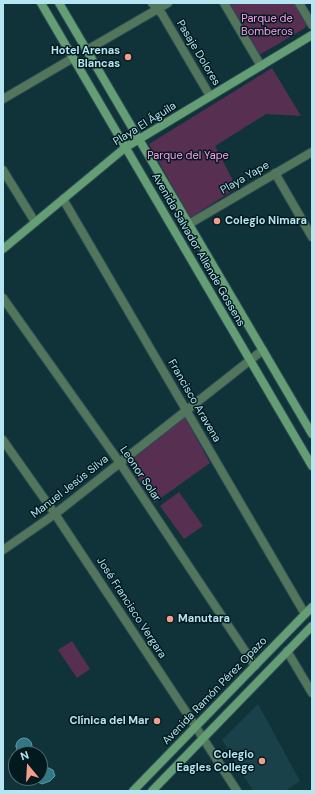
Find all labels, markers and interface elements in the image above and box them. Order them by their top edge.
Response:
park label: Parque de Bomberos [241,12,293,38]
street label: Pasaje Dolores [173,18,223,88]
place label: Hotel Arenas Blancas [51,44,120,70]
marker: Hotel Arenas Blancas [123,52,133,62]
street label: Playa El Águila [111,99,179,149]
park label: Parque del Yape [147,149,229,163]
street label: Playa Yape [218,159,272,197]
street label: Avenida Salvador Allende Gossens [149,171,247,329]
place label: Colegio Nimara [225,214,307,228]
marker: Colegio Nimara [212,216,222,226]
street label: Francisco Aravena [165,357,223,445]
street label: Leonor Solar [117,444,163,504]
street label: Manuel Jesús Silva [29,453,111,521]
street label: José Francisco Vergara [93,555,169,661]
place label: Manutara [178,612,230,626]
marker: Manutara [165,614,175,624]
street label: Avenida Ramón Pérez Opazo [160,634,270,748]
place label: Clínica del Mar [69,714,149,728]
marker: Clínica del Mar [152,716,162,726]
north arrow [8,746,48,786]
text: N [19,748,31,763]
place label: Colegio Eagles College [176,748,254,774]
marker: Colegio Eagles College [257,756,267,766]

